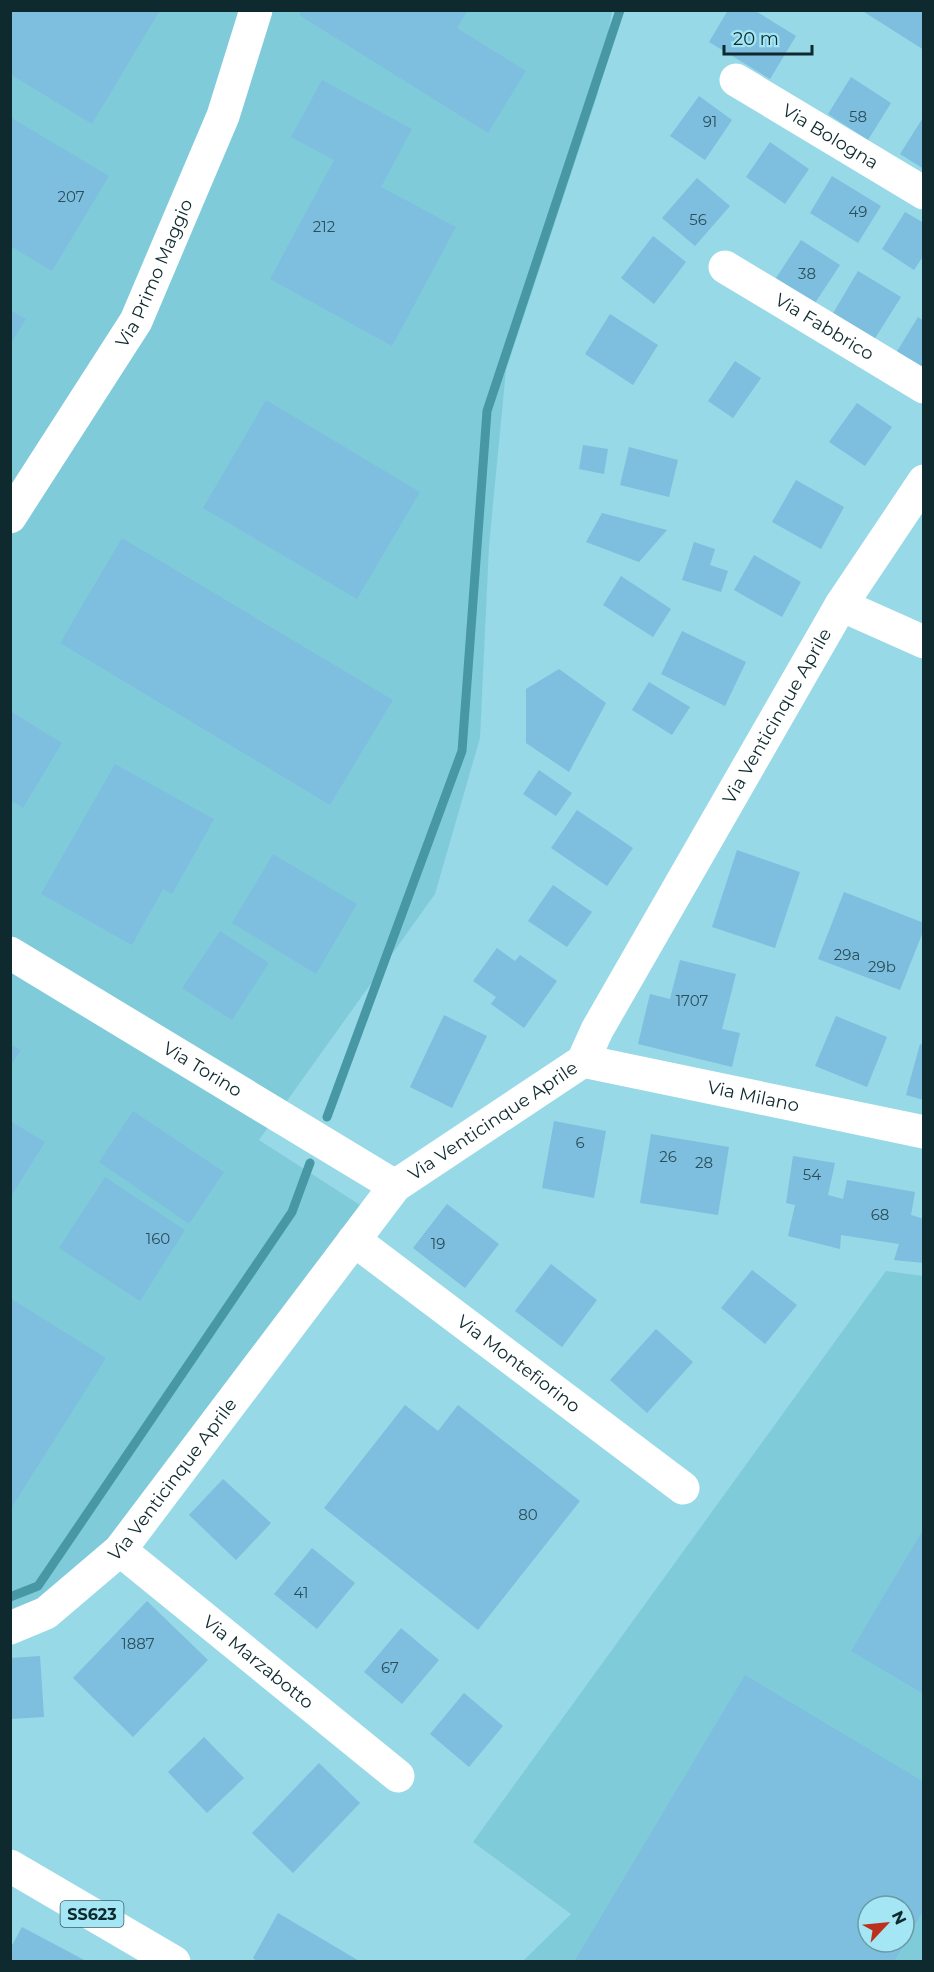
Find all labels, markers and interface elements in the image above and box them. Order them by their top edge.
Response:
scale bar [724,18,812,56]
text: 20 m [733,28,779,50]
street label: Via Bologna [778,99,882,174]
house number: 58 [849,107,867,126]
house number: 91 [703,112,717,131]
house number: 207 [57,187,85,206]
street label: Via Primo Maggio [111,196,197,352]
house number: 49 [849,202,867,221]
house number: 56 [689,210,707,229]
house number: 212 [313,217,335,236]
house number: 38 [798,264,816,283]
street label: Via Fabbrico [771,289,878,365]
street label: Via Venticinque Aprile [718,624,836,808]
house number: 29a [834,945,860,964]
house number: 29b [868,957,896,976]
house number: 1707 [676,991,708,1010]
street label: Via Torino [159,1037,246,1102]
street label: Via Venticinque Aprile [404,1057,582,1185]
street label: Via Milano [705,1076,801,1117]
house number: 6 [575,1133,585,1152]
house number: 26 [659,1147,677,1166]
house number: 28 [695,1153,713,1172]
house number: 54 [803,1165,821,1184]
house number: 68 [871,1205,889,1224]
house number: 160 [146,1229,170,1248]
house number: 19 [431,1234,445,1253]
street label: Via Montefiorino [453,1310,584,1418]
street label: Via Venticinque Aprile [104,1394,242,1566]
house number: 80 [518,1505,538,1524]
house number: 41 [294,1583,308,1602]
street label: Via Marzabotto [198,1611,318,1714]
house number: 1887 [121,1634,155,1653]
house number: 67 [381,1658,399,1677]
north arrow [856,1894,916,1954]
road number: SS623 [60,1901,124,1927]
text: N [888,1908,910,1928]

